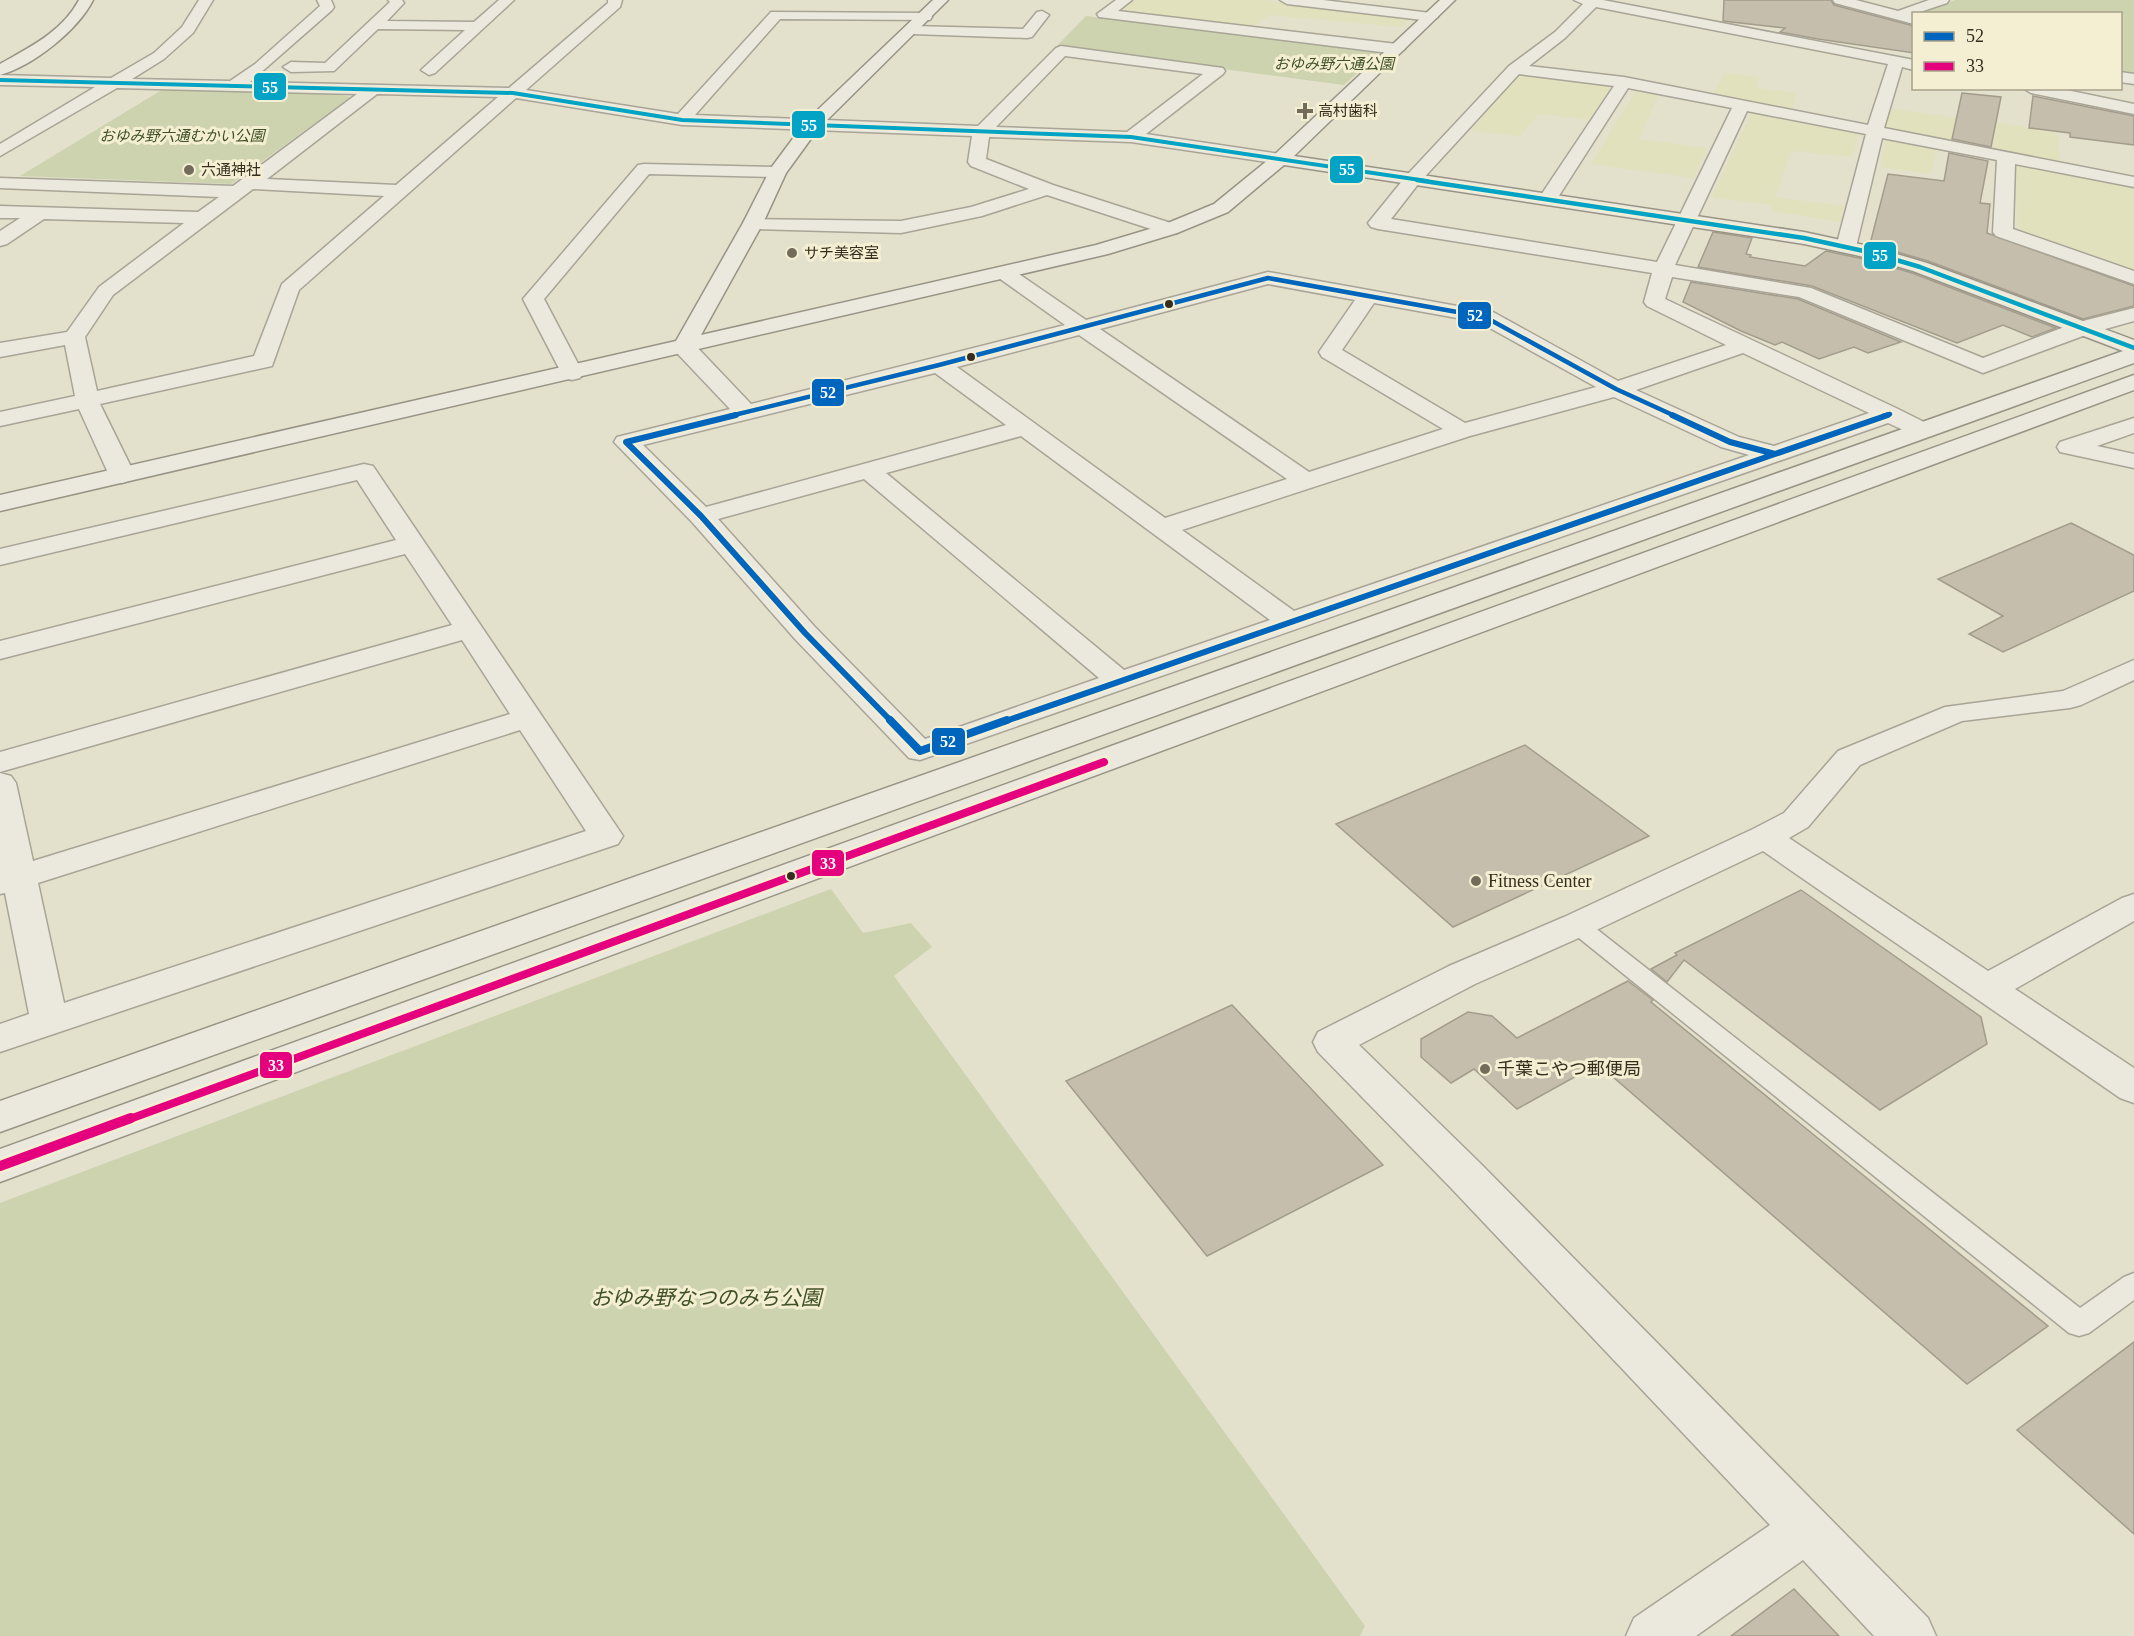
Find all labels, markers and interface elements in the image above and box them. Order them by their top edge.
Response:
legend [1912,12,2122,90]
text: 52 [1966,26,1984,46]
park label: おゆみ野六通公園 [1274,56,1396,72]
text: 33 [1966,56,1984,76]
line badge: 55 [253,72,287,101]
text: 55 [262,79,278,96]
marker: 高村歯科 [1296,102,1314,120]
place label: 高村歯科 [1318,102,1378,119]
line badge: 55 [791,110,826,139]
text: 55 [801,117,817,134]
park label: おゆみ野六通むかい公園 [99,128,266,144]
line badge: 55 [1329,155,1364,184]
text: 55 [1339,161,1355,178]
place label: 六通神社 [201,162,261,178]
marker: 六通神社 [182,163,196,177]
line badge: 55 [1863,241,1897,270]
place label: サチ美容室 [804,245,879,261]
marker: サチ美容室 [785,246,799,260]
text: 55 [1872,247,1888,264]
unlabelled marker [1163,298,1175,310]
line badge: 52 [1457,301,1492,330]
text: 52 [1467,307,1483,324]
unlabelled marker [965,351,977,363]
line badge: 52 [811,378,845,407]
text: 52 [820,384,836,401]
line badge: 52 [931,727,966,756]
text: 52 [940,733,956,750]
line badge: 33 [811,849,845,877]
text: 33 [820,855,836,872]
unlabelled marker [785,870,797,882]
place label: Fitness Center [1488,871,1592,891]
marker: Fitness Center [1469,874,1483,888]
line badge: 33 [259,1051,293,1079]
text: 33 [268,1057,284,1074]
place label: 千葉こやつ郵便局 [1497,1059,1641,1079]
marker: 千葉こやつ郵便局 [1478,1062,1492,1076]
park label: おゆみ野なつのみち公園 [591,1286,824,1310]

